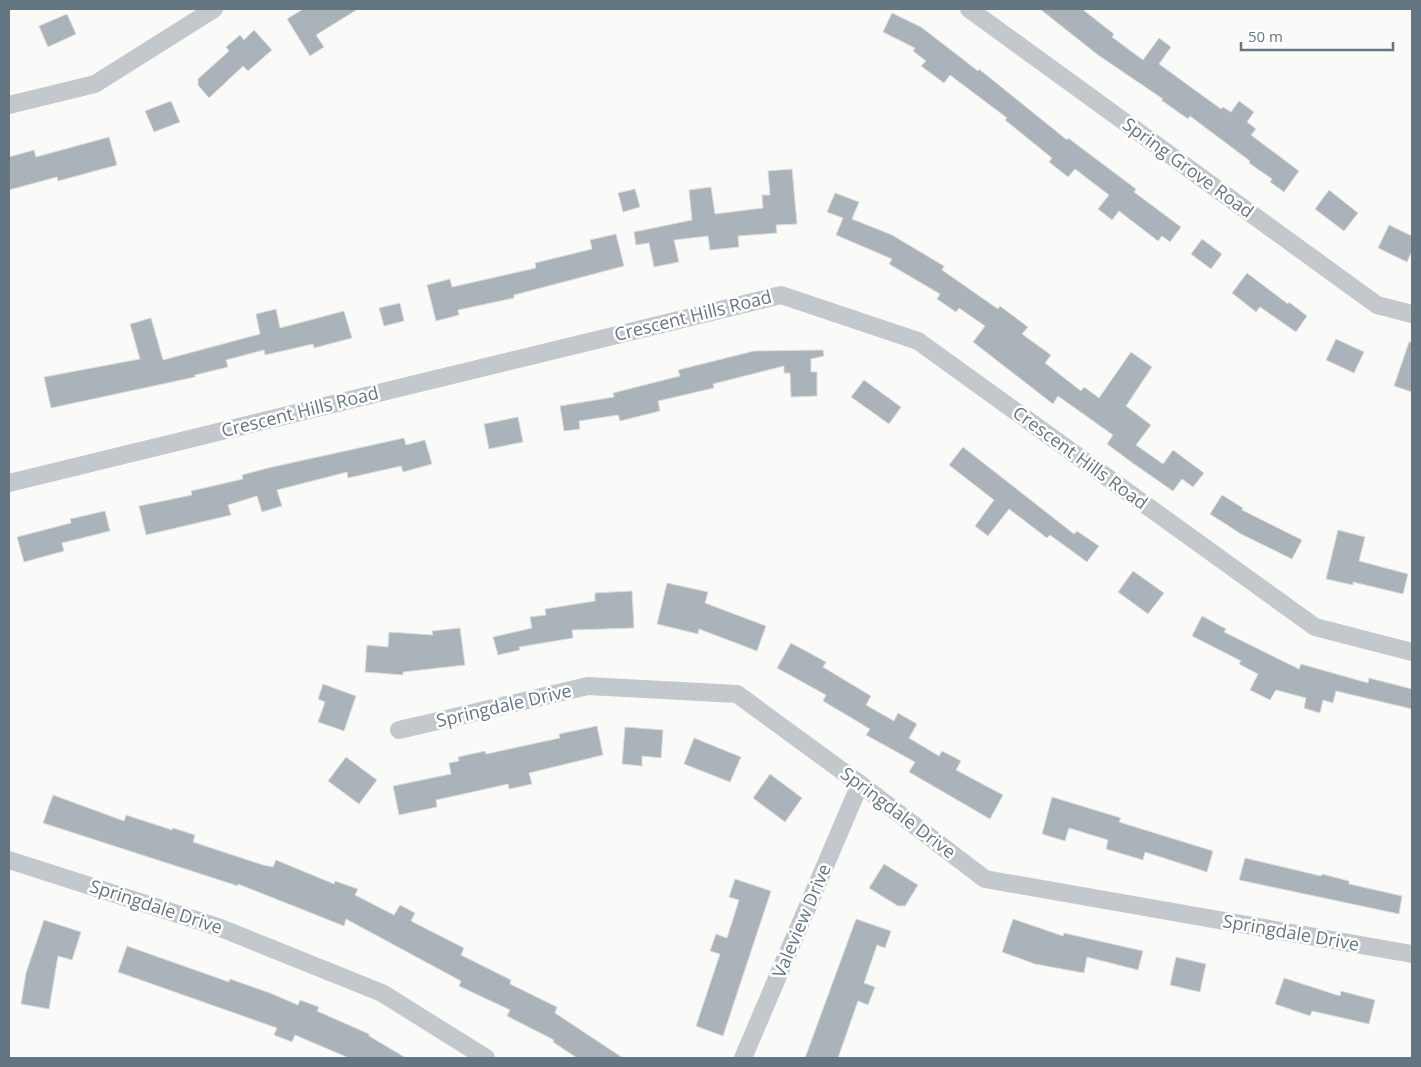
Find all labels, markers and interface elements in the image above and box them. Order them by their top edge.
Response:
scale bar [1241,20,1394,52]
text: 50 m [1248,26,1283,46]
street label: Spring Grove Road [1118,112,1259,223]
street label: Crescent Hills Road [612,284,774,346]
street label: Crescent Hills Road [219,380,381,442]
street label: Crescent Hills Road [1008,400,1153,514]
street label: Springdale Drive [434,678,574,732]
street label: Springdale Drive [836,761,961,863]
street label: Valeview Drive [766,860,836,981]
street label: Springdale Drive [87,873,226,939]
street label: Springdale Drive [1221,908,1361,956]

